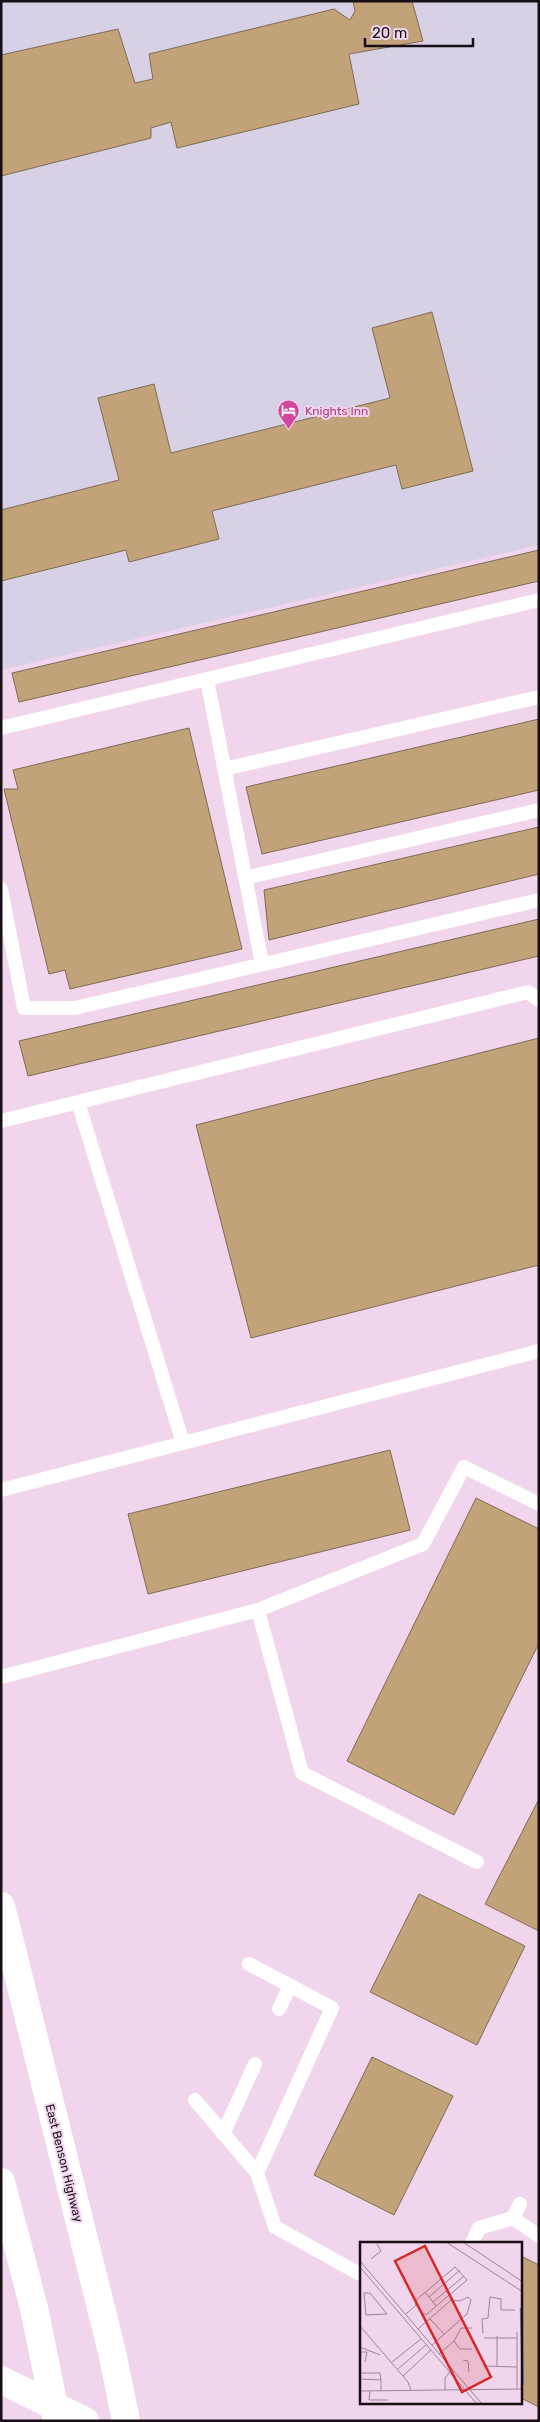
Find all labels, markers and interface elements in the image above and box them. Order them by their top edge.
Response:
scale bar [365,15,472,47]
text: 20 m [372,24,407,42]
hotel icon: Knights Inn [277,399,301,430]
place label: Knights Inn [305,404,368,418]
street label: East Benson Highway [43,2102,86,2224]
inset map [360,2242,522,2404]

